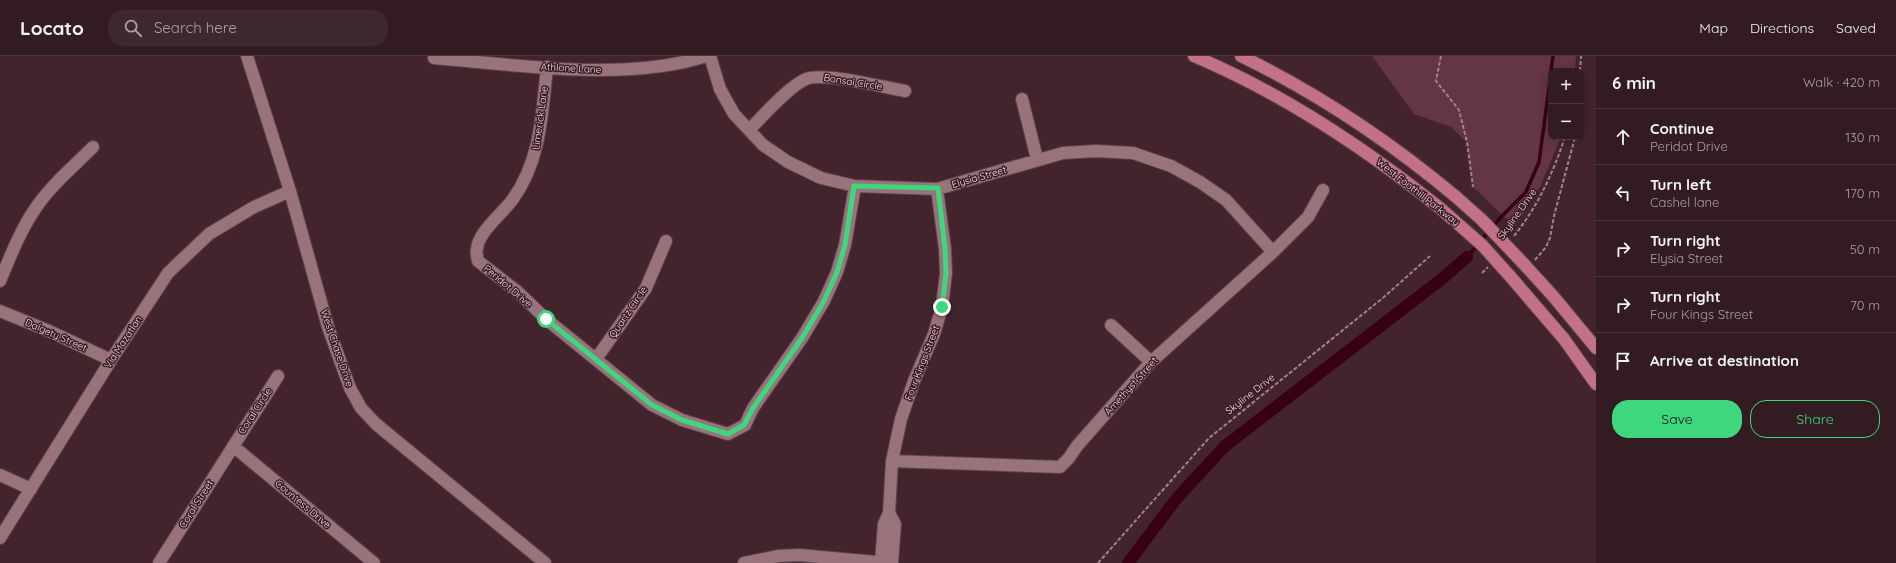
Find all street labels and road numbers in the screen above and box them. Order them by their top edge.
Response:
street label: Athlone Lane [540,60,602,76]
street label: Bonsai Circle [823,71,884,93]
street label: Limerick Lane [529,85,551,151]
street label: West Foothill Parkway [1374,155,1462,229]
street label: Elysia Street [950,163,1008,191]
street label: Skyline Drive [1495,186,1540,242]
street label: Peridot Drive [481,262,535,310]
street label: Quartz Circle [606,283,650,340]
street label: West Chase Drive [318,307,357,389]
street label: Via Mazatlan [101,313,145,371]
street label: Dalgety Street [23,316,89,355]
street label: Four Kings Street [902,323,943,402]
street label: Amethyst Street [1101,354,1161,418]
street label: Skyline Drive [1223,370,1278,417]
street label: Coral Circle [235,385,275,437]
street label: Coral Street [176,477,216,531]
street label: Countess Drive [272,477,334,531]

